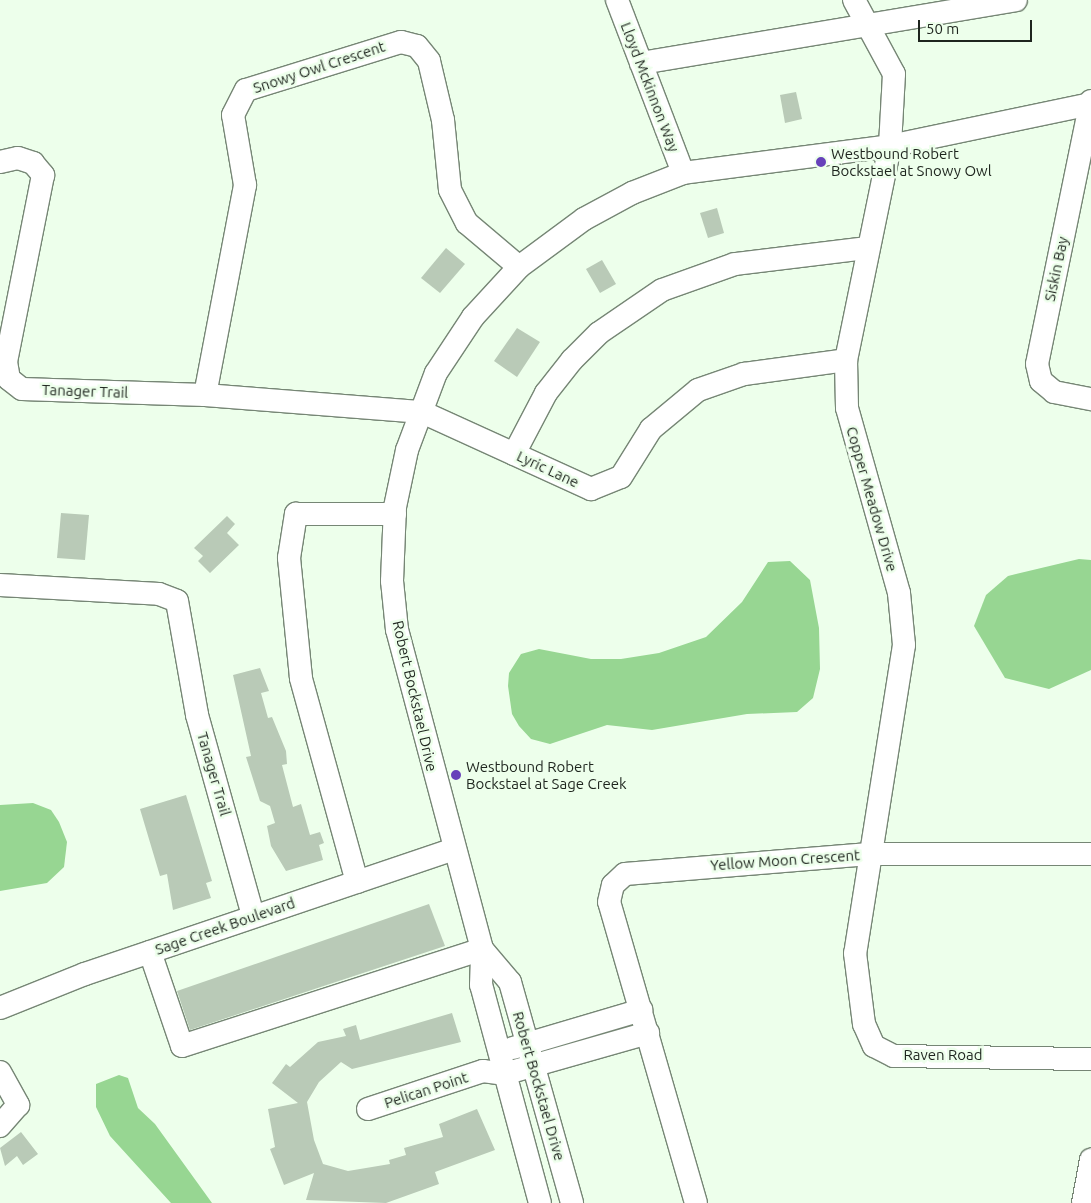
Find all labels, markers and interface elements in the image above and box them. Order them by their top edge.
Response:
scale bar [921,10,1035,42]
street label: Lloyd Mckinnon Way [617,20,683,154]
text: 50 m [926,20,959,37]
street label: Snowy Owl Crescent [251,37,387,97]
place label: Westbound Robert Bockstael at Snowy Owl [831,144,992,179]
marker: Westbound Robert Bockstael at Snowy Owl [815,156,827,168]
street label: Siskin Bay [1040,235,1072,303]
street label: Tanager Trail [41,380,129,402]
street label: Copper Meadow Drive [843,424,901,574]
street label: Lyric Lane [514,447,582,491]
street label: Robert Bockstael Drive [389,619,441,773]
street label: Tanager Trail [193,730,235,818]
place label: Westbound Robert Bockstael at Sage Creek [466,757,627,792]
marker: Westbound Robert Bockstael at Sage Creek [450,769,462,781]
street label: Yellow Moon Crescent [710,846,860,874]
street label: Sage Creek Boulevard [153,894,297,958]
street label: Robert Bockstael Drive [509,1009,569,1163]
street label: Raven Road [903,1046,983,1064]
street label: Pelican Point [382,1068,470,1112]

